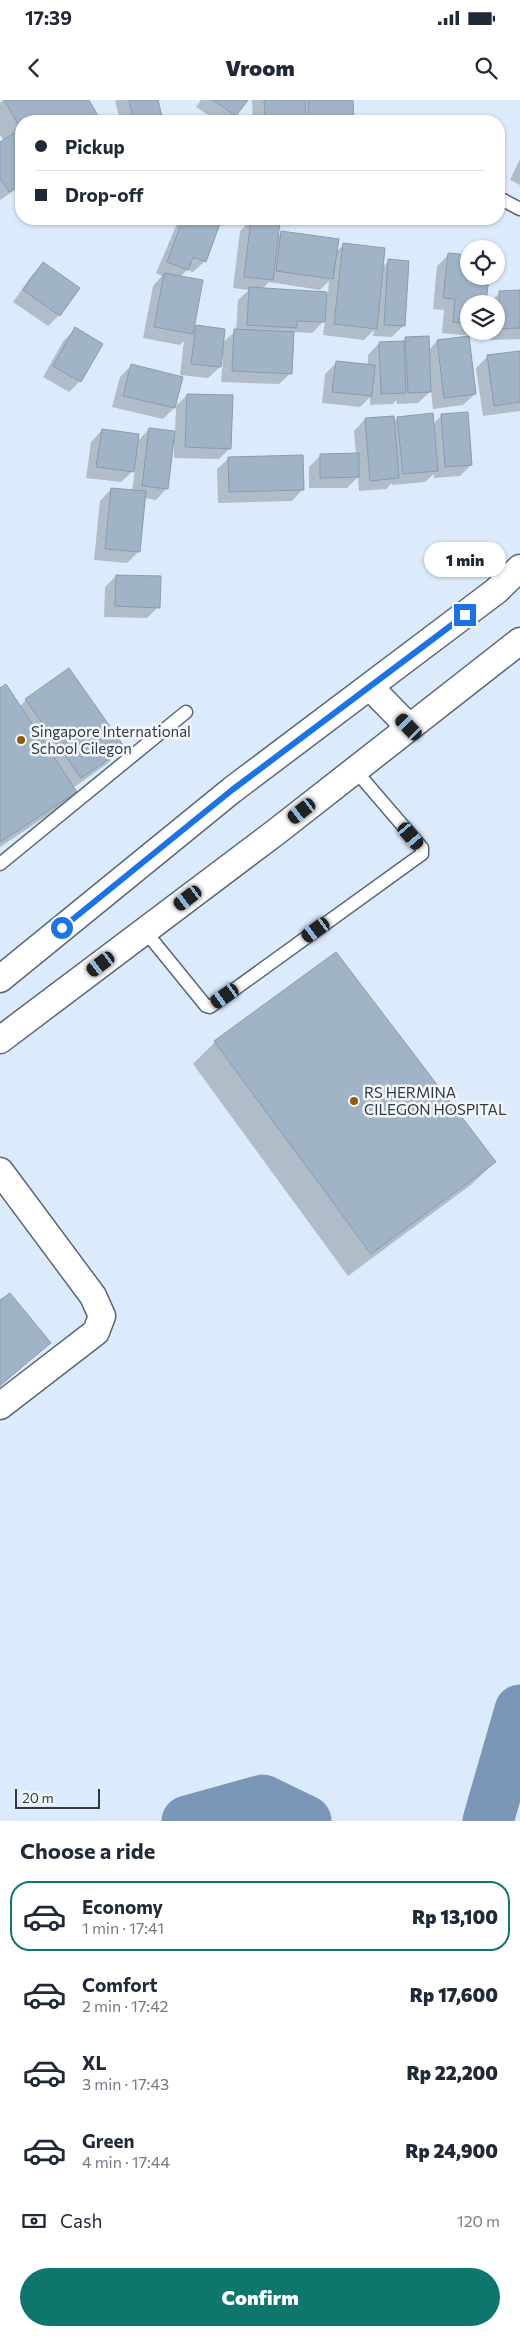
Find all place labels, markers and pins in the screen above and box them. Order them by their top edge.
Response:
place label: Singapore International School Cilegon [31,722,191,757]
marker: Singapore International School Cilegon [15,734,27,746]
place label: RS HERMINA CILEGON HOSPITAL [364,1083,507,1118]
marker: RS HERMINA CILEGON HOSPITAL [348,1095,360,1107]

